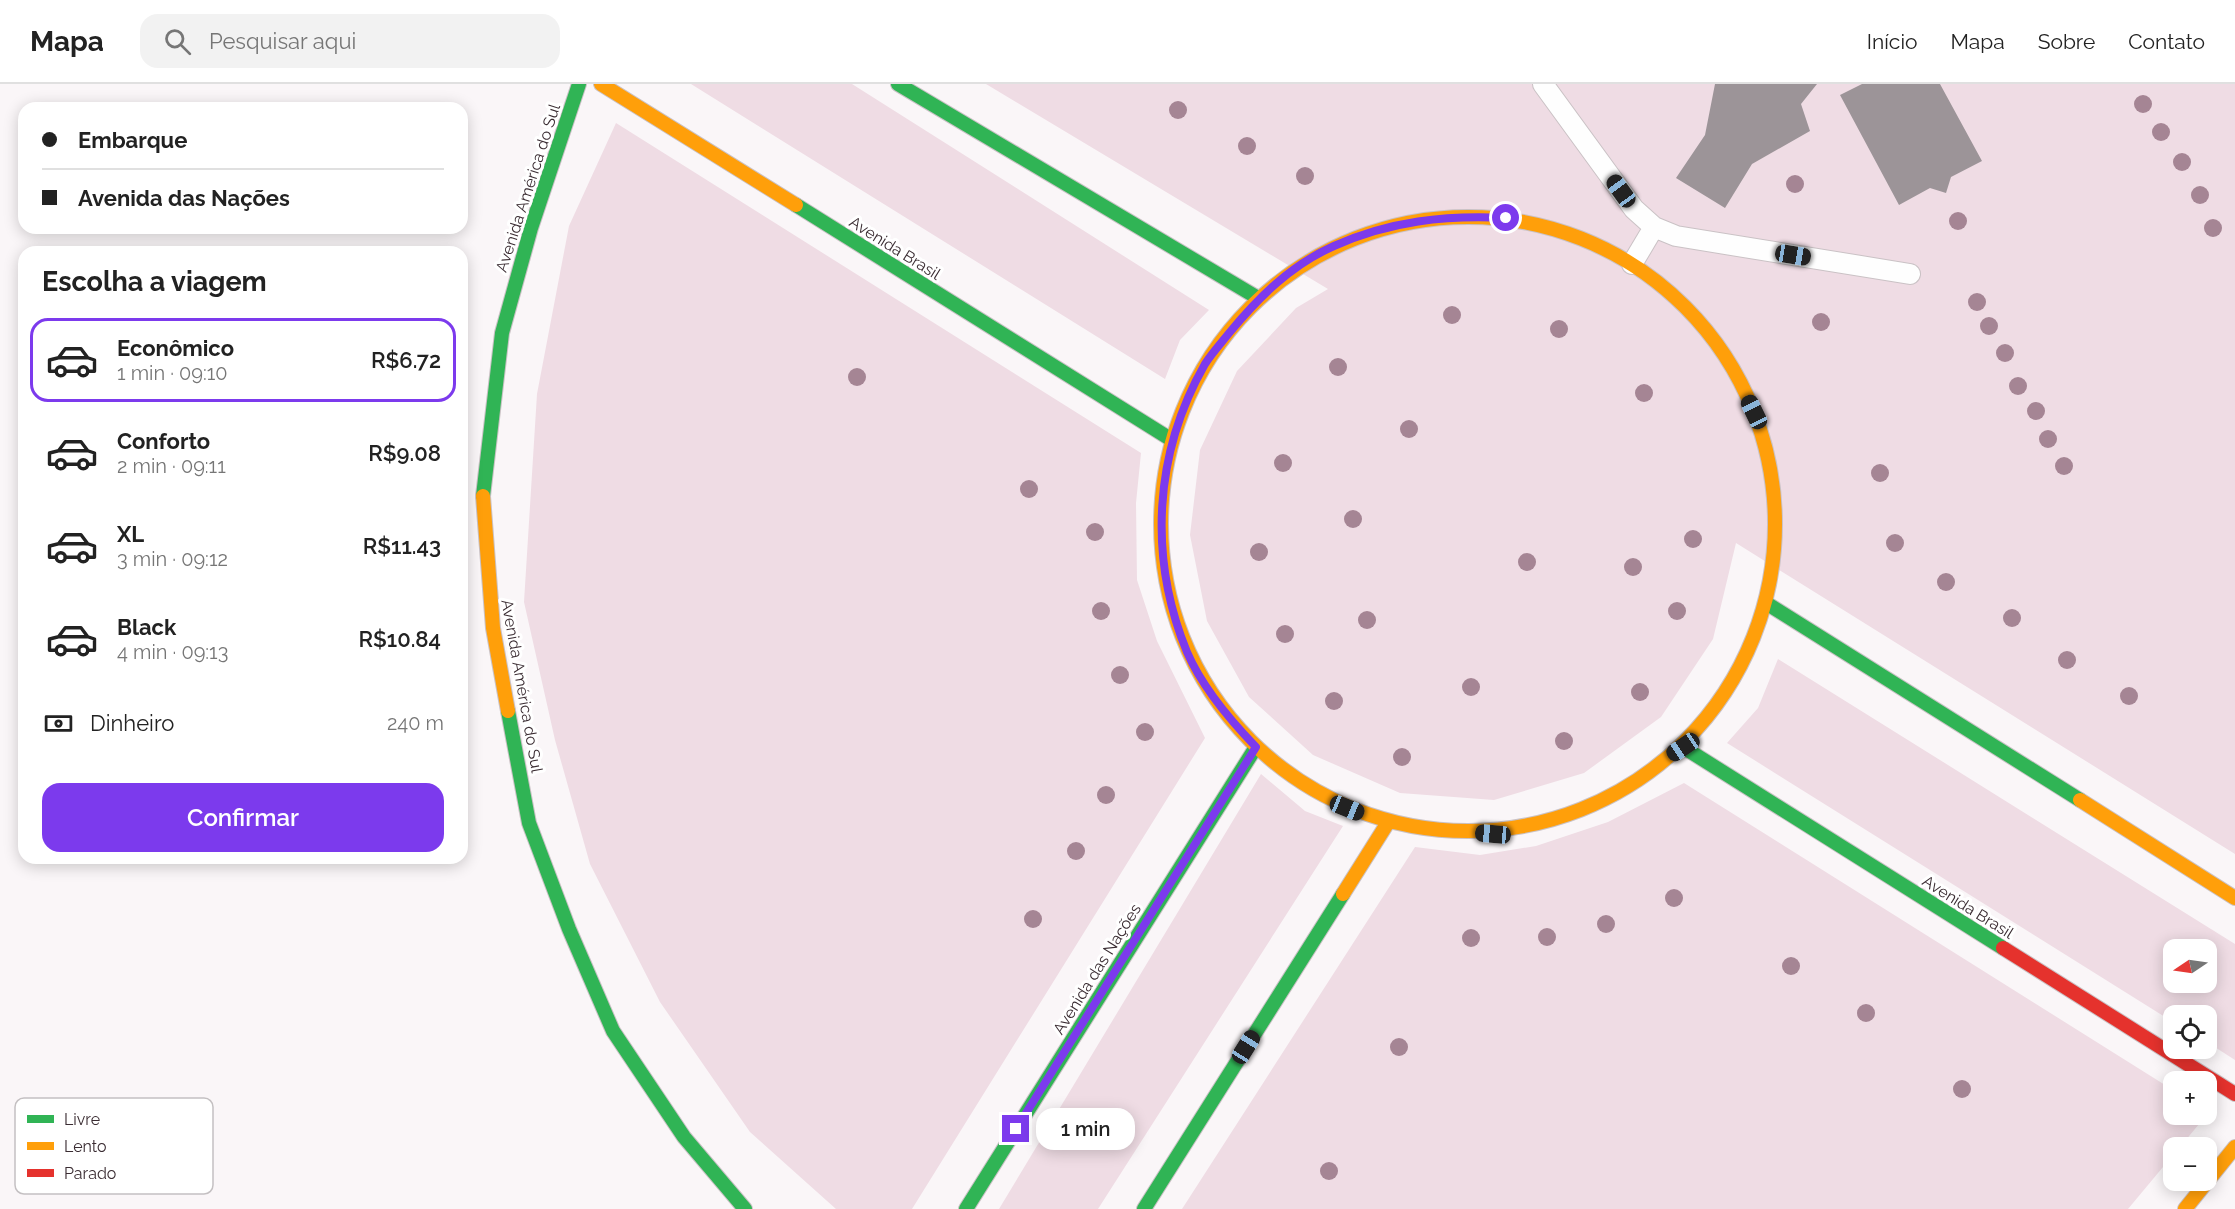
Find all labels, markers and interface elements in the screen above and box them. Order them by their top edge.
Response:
search box [140,14,560,68]
text: Mapa [30,25,104,58]
icon: search [161,25,194,58]
text: Pesquisar aqui [209,28,356,54]
text: Início [1867,29,1917,54]
text: Mapa [1950,29,2005,54]
text: Sobre [2038,29,2095,54]
text: Contato [2128,29,2205,54]
street label: Avenida América do Sul [492,101,564,274]
text: Embarque [78,127,187,153]
car [1603,171,1639,211]
text: Avenida das Nações [78,185,290,211]
route start [1492,204,1519,231]
street label: Avenida Brasil [846,212,945,284]
car [1774,243,1812,267]
text: Escolha a viagem [42,266,267,297]
icon: car [45,333,99,387]
text: Econômico [117,335,234,361]
text: R$6.72 [371,347,441,373]
text: 1 min · 09:10 [117,361,228,385]
car [1738,392,1770,432]
icon: car [45,426,99,480]
text: Conforto [117,428,210,454]
text: R$9.08 [368,440,441,466]
text: 2 min · 09:11 [117,454,226,478]
icon: car [45,519,99,573]
text: XL [117,521,144,547]
text: R$11.43 [363,533,441,559]
text: 3 min · 09:12 [117,547,228,571]
street label: Avenida América do Sul [497,598,547,775]
icon: car [45,612,99,666]
text: Black [117,614,176,640]
text: R$10.84 [358,626,441,652]
text: 4 min · 09:13 [117,640,228,664]
icon: cash [42,707,75,740]
text: Dinheiro [90,710,174,736]
text: 240 m [387,711,444,735]
car [1663,729,1703,765]
button: Confirmar [42,783,444,852]
car [1327,793,1367,823]
car [1474,823,1512,845]
street label: Avenida Brasil [1919,871,2018,943]
street label: Avenida das Nações [1049,900,1145,1038]
north arrow [2163,939,2217,993]
map controls [2163,939,2217,1191]
button: locate [2163,1005,2217,1059]
car [1229,1027,1263,1067]
button: + [2163,1071,2217,1125]
legend [15,1098,213,1194]
callout: 1 min [1037,1108,1136,1150]
text: Livre [64,1110,100,1129]
route end [1002,1115,1029,1142]
text: 1 min [1061,1117,1110,1141]
text: Lento [64,1137,107,1156]
button: − [2163,1137,2217,1191]
text: Parado [64,1164,116,1183]

